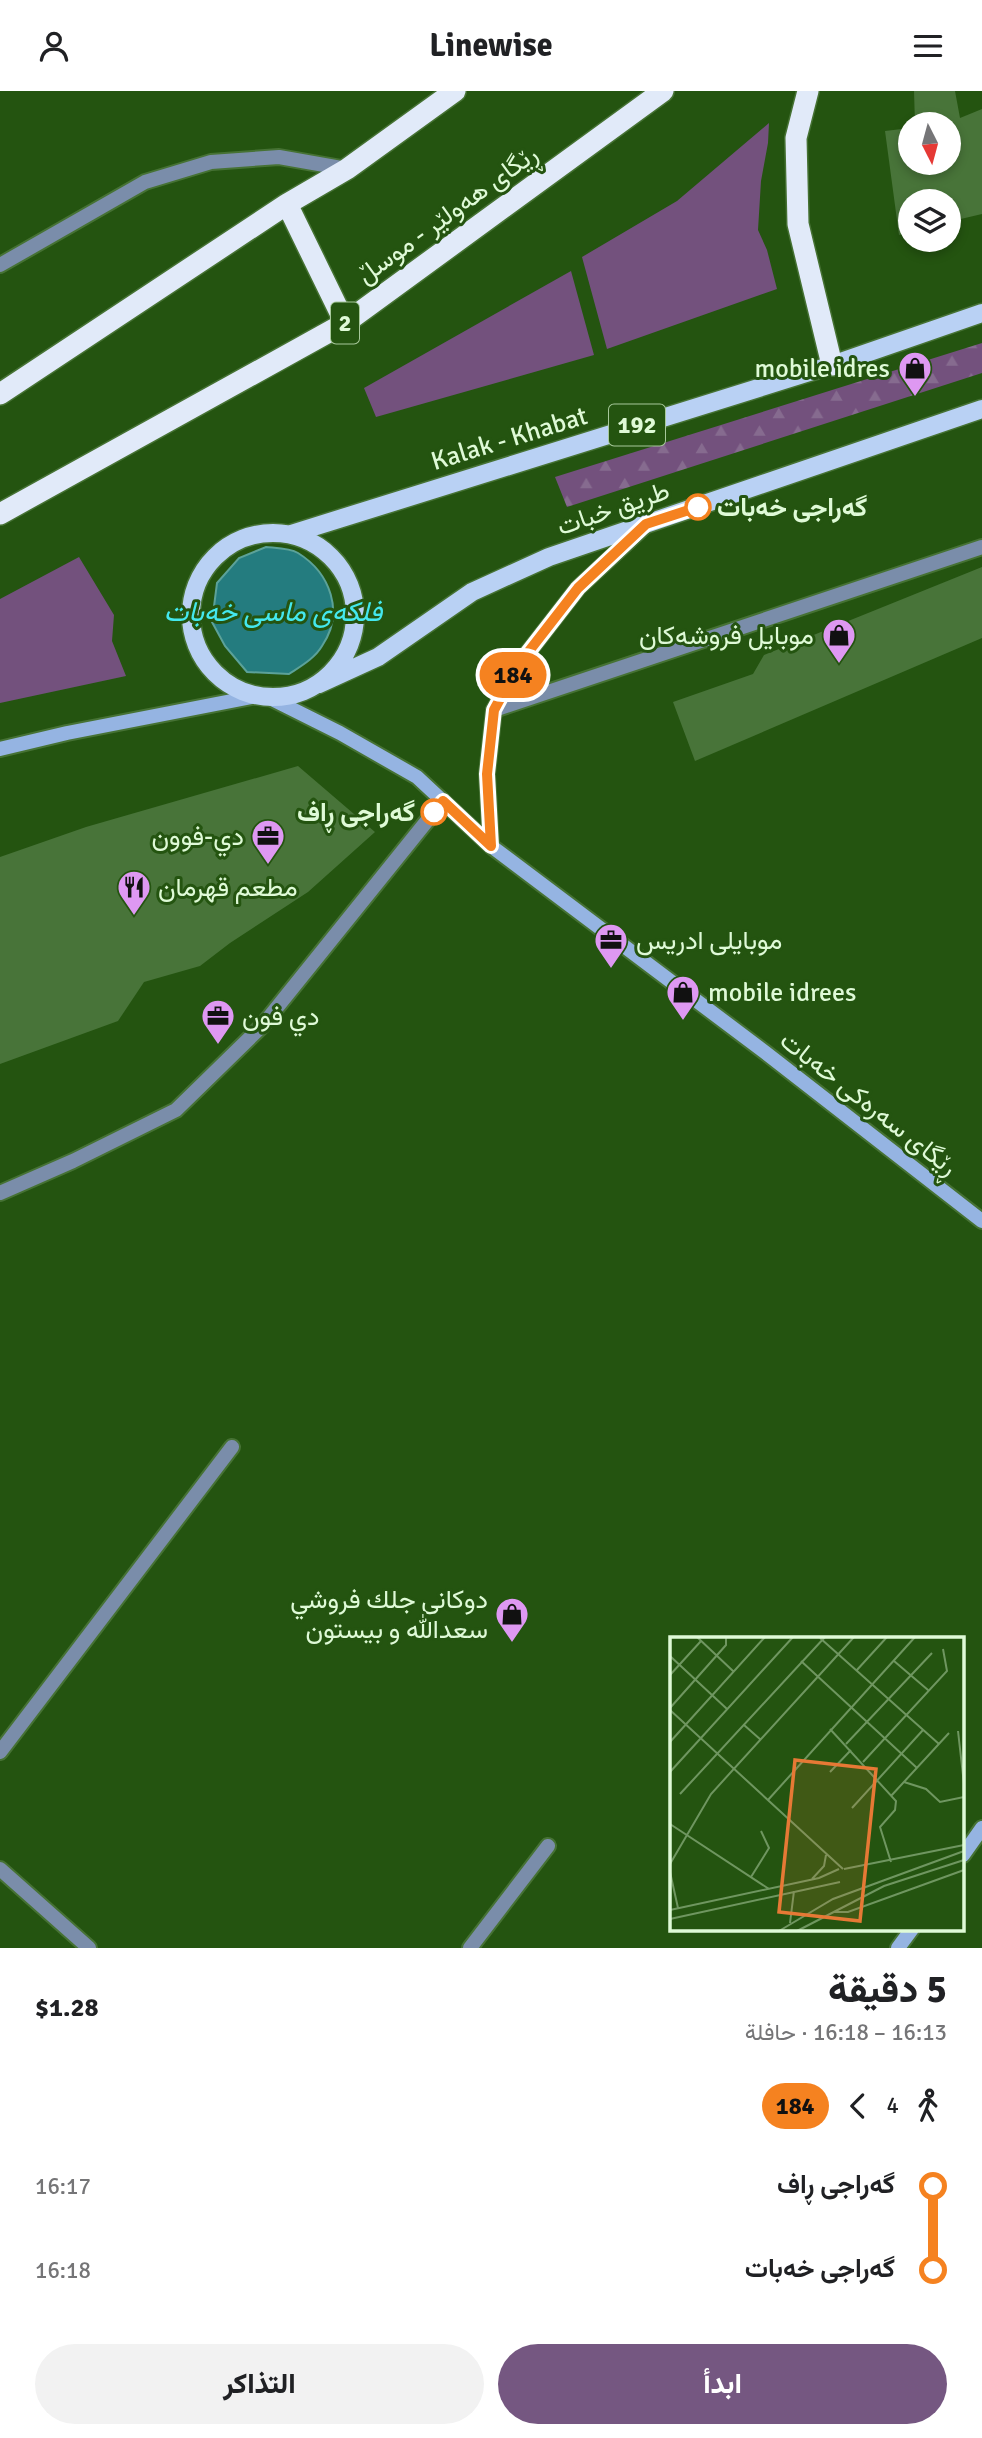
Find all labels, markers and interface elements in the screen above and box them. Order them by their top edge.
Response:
text: Linewise [429,26,553,65]
icon: person [35,27,73,65]
icon: menu [909,27,947,65]
north arrow [898,112,961,175]
map controls [898,112,961,252]
street label: ڕێگای هەولێر - موسڵ [351,138,547,294]
button: layers [898,189,961,252]
road number: 2 [331,303,359,344]
shop icon: mobile idres [896,349,934,398]
place label: mobile idres [755,353,890,385]
street label: Kalak - Khabat [427,400,591,478]
road number: 192 [609,405,665,445]
street label: طريق خبات [553,475,674,543]
place label: گەراجی خەبات [717,492,868,524]
marker: گەراجی خەبات [685,494,711,520]
water label: فلکەی ماسی خەبات [164,595,383,629]
shop icon: موبایل فروشەکان [820,616,858,665]
place label: موبایل فروشەکان [639,620,814,652]
line badge: 184 [473,652,553,698]
text: 184 [494,660,532,690]
place label: گەراجی ڕاف [297,797,415,833]
marker: گەراجی ڕاف [421,799,447,825]
office icon: دي-فوون [249,817,287,866]
place label: دي-فوون [152,821,244,857]
restaurant icon: مطعم قهرمان [115,868,153,917]
place label: مطعم قهرمان [158,872,298,904]
office icon: موبايلى ادريس [592,921,630,970]
place label: موبايلى ادريس [636,925,783,957]
shop icon: mobile idrees [664,973,702,1022]
place label: mobile idrees [708,977,856,1009]
office icon: دي فون [199,997,237,1046]
place label: دي فون [242,1001,320,1037]
street label: ڕێگای سەرەکی خەبات [771,1025,963,1186]
place label: دوكانى جلك فروشي سعدالله و بيستون [290,1584,488,1646]
shop icon: دوكانى جلك فروشي سعدالله و بيستون [493,1595,531,1644]
inset map [670,1637,964,1931]
text: 5 دقيقة [828,1966,947,2013]
text: $1.28 [35,1992,99,2024]
text: 16:13 – 16:18 · حافلة [745,2018,947,2047]
icon: back [839,2087,877,2125]
icon: walk [909,2087,947,2125]
text: 184 [776,2091,815,2121]
text: 4 [887,2091,899,2120]
text: گەراجی ڕاف [777,2169,895,2201]
text: 16:17 [35,2172,91,2201]
text: گەراجی خەبات [745,2253,895,2285]
text: 16:18 [35,2256,91,2285]
button: التذاكر [35,2344,484,2424]
button: ابدأ [498,2344,947,2424]

